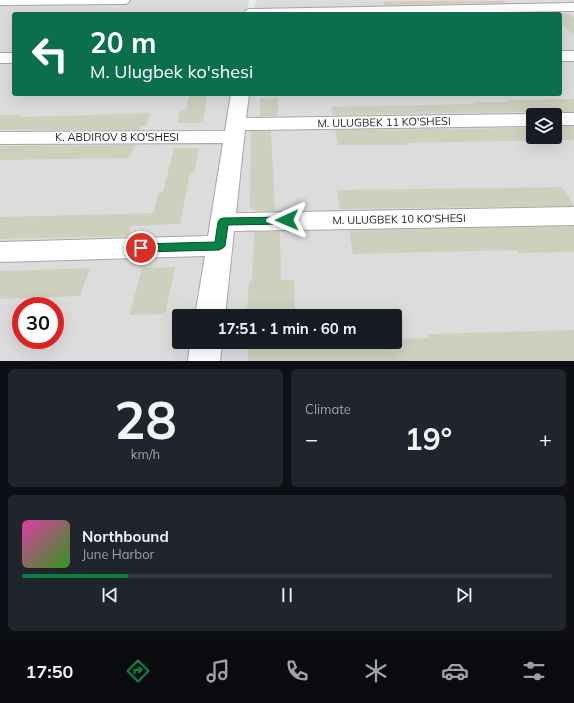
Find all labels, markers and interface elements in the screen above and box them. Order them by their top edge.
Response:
text: 20 m [90,25,156,60]
icon: left [24,28,76,80]
text: M. Ulugbek ko'shesi [90,60,253,83]
map controls [526,108,562,144]
button: layers [526,108,562,144]
street label: M. ULUGBEK 11 KO'SHESI [317,114,451,130]
street label: K. ABDIROV 8 KO'SHESI [55,130,179,144]
position arrow [266,199,308,241]
street label: M. ULUGBEK 10 KO'SHESI [332,211,466,227]
pin [124,231,158,265]
icon: arrive [130,237,152,259]
speed limit sign: 30 [12,297,64,349]
text: 17:51 · 1 min · 60 m [218,319,356,338]
text: 28 [114,387,177,452]
text: Climate [305,401,351,417]
text: 19° [405,420,452,458]
text: − [305,425,318,453]
text: + [539,425,552,453]
text: km/h [131,446,160,462]
text: Northbound [82,527,169,546]
text: June Harbor [82,546,154,562]
icon: previous [99,584,121,606]
icon: pause [276,584,298,606]
icon: next [453,584,475,606]
icon: directions [124,657,152,685]
icon: music [204,657,232,685]
icon: phone [283,657,311,685]
icon: climate [362,657,390,685]
icon: car [441,657,469,685]
icon: filters [520,657,548,685]
text: 17:50 [26,660,73,683]

